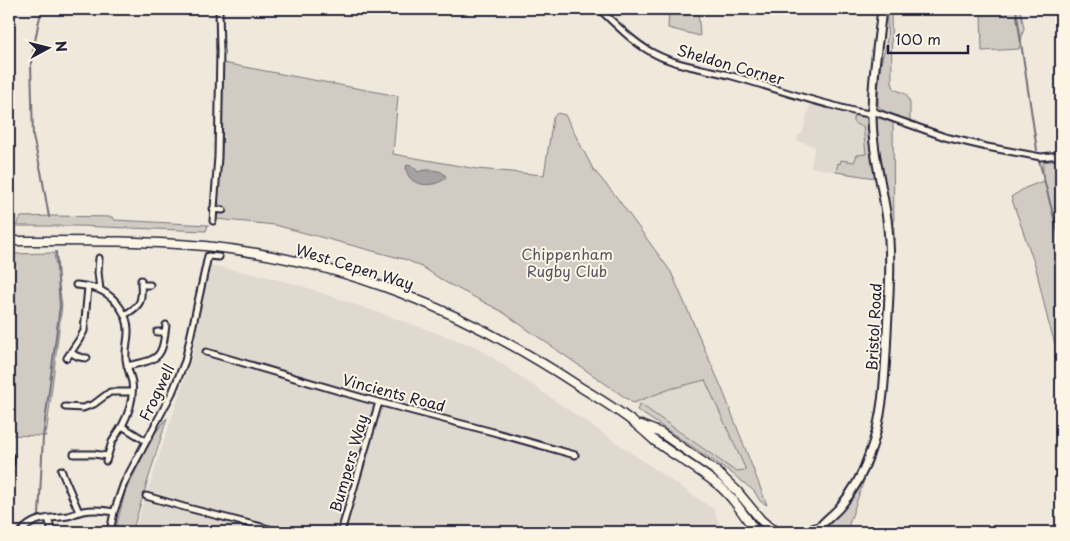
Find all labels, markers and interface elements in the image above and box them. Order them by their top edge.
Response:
north arrow [22,22,72,72]
scale bar [888,22,968,54]
text: 100 m [895,27,941,50]
street label: Sheldon Corner [675,38,787,90]
text: N [50,40,72,53]
street label: West Cepen Way [293,237,417,295]
park label: Chippenham Rugby Club [521,242,613,282]
street label: Bristol Road [859,282,887,372]
street label: Frogwell [132,360,180,424]
street label: Vincients Road [340,367,448,417]
street label: Bumpers Way [323,411,373,515]

